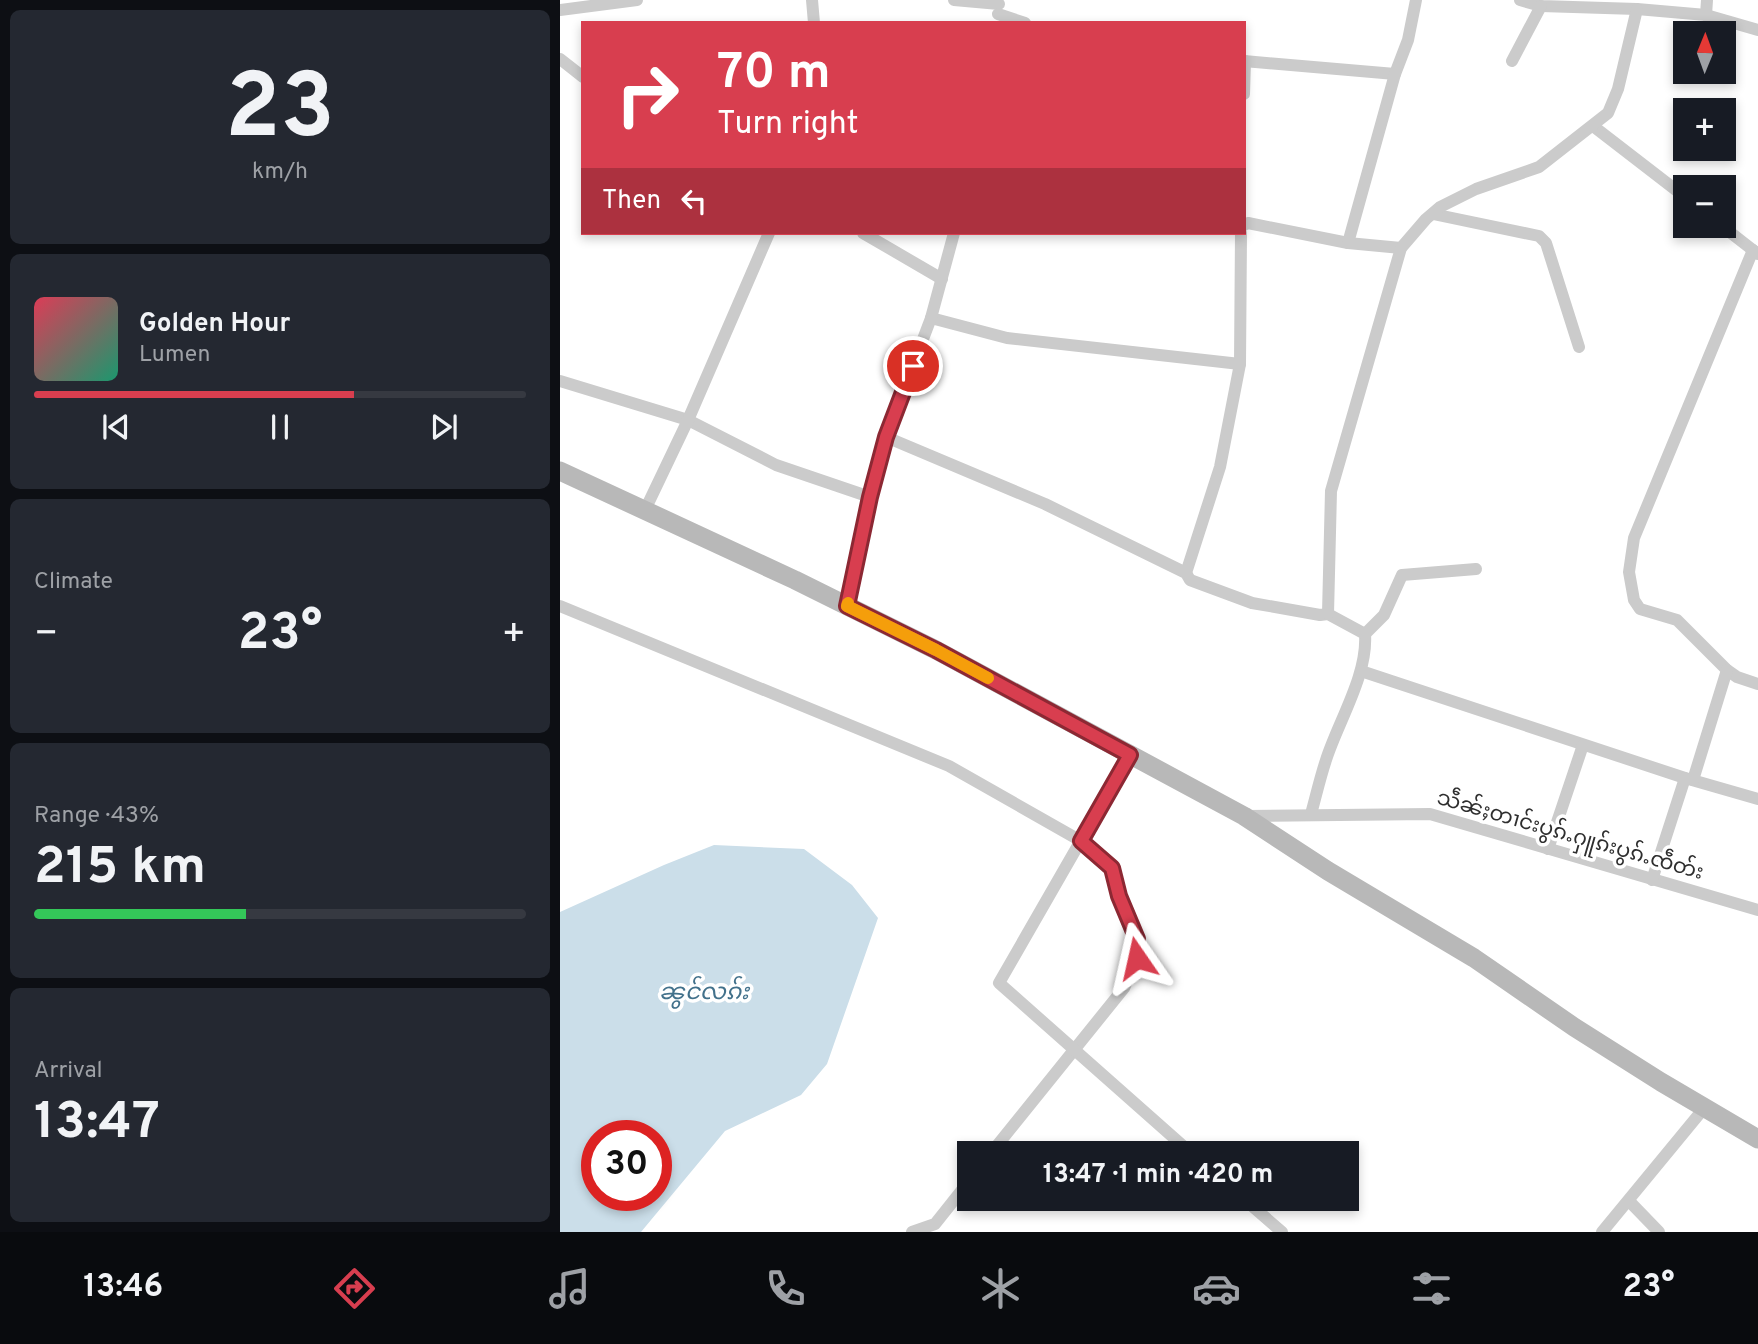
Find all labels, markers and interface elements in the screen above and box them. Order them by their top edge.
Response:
north arrow [1673,21,1736,84]
map controls [1673,21,1736,238]
text: 70 m [717,44,831,106]
icon: right [602,49,693,140]
text: 23 [225,55,335,170]
button: + [1673,98,1736,161]
text: Turn right [717,105,859,145]
text: km/h [252,158,308,187]
button: − [1673,175,1736,238]
icon: left [675,182,713,220]
text: Then [602,185,661,218]
text: Golden Hour [139,308,290,341]
pin [883,336,943,396]
text: Lumen [139,341,210,370]
icon: arrive [894,347,932,385]
icon: previous [97,408,135,446]
icon: pause [261,408,299,446]
icon: next [425,408,463,446]
text: Climate [34,568,113,597]
text: 23° [238,602,322,668]
text: − [34,611,59,660]
text: + [501,611,526,660]
street label: သဵၼ်ႈတၢင်းပွၵ်ႉႁူၵ်းပွၵ်ႉၸဵတ်း [1433,781,1708,889]
text: Range · 43% [34,802,159,831]
text: 215 km [34,836,206,902]
position arrow [1100,921,1174,995]
water label: ၼွင်လၵ်း [659,975,751,1009]
text: Arrival [34,1057,103,1086]
text: 13:47 [34,1091,160,1157]
speed limit sign: 30 [581,1120,672,1211]
text: 13:47 · 1 min · 420 m [1043,1159,1273,1192]
icon: directions [330,1264,379,1313]
icon: music [545,1264,594,1313]
icon: phone [761,1264,810,1313]
icon: climate [976,1264,1025,1313]
icon: car [1192,1264,1241,1313]
icon: filters [1407,1264,1456,1313]
text: 13:46 [83,1268,163,1308]
text: 23° [1623,1268,1675,1308]

